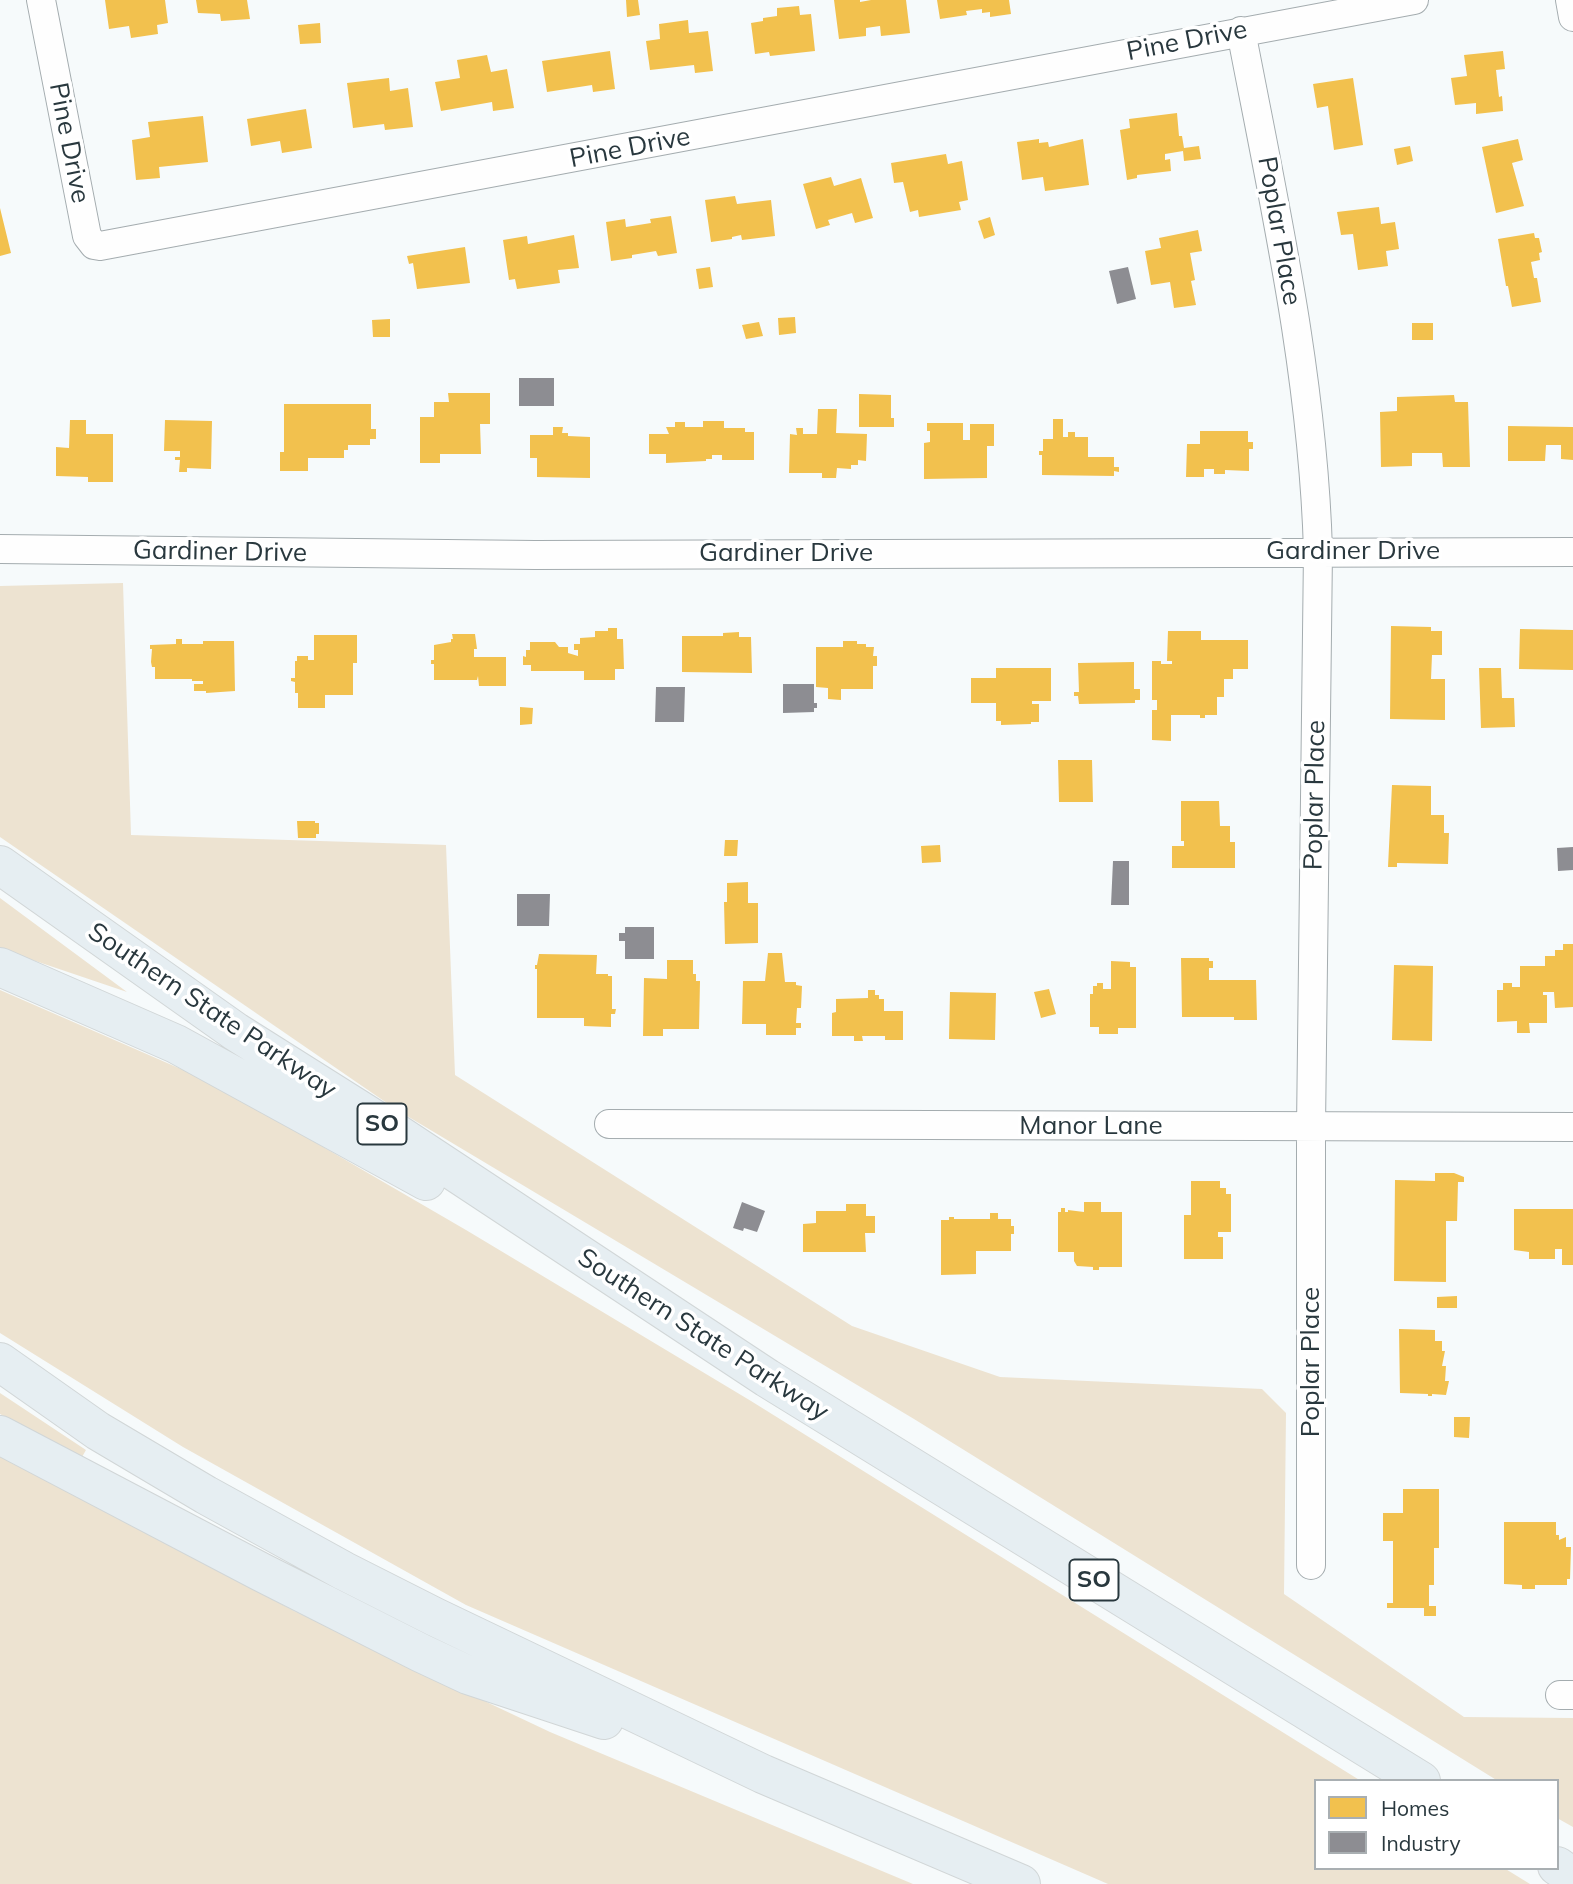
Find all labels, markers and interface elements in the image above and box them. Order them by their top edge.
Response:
street label: Pine Drive [1124,14,1250,68]
street label: Pine Drive [42,80,96,206]
street label: Pine Drive [567,121,693,175]
street label: Poplar Place [1251,154,1307,308]
street label: Gardiner Drive [133,535,307,569]
street label: Gardiner Drive [1266,535,1440,567]
street label: Gardiner Drive [699,537,873,569]
street label: Poplar Place [1298,720,1332,870]
street label: Southern State Parkway [82,916,342,1106]
road number: SO [358,1104,406,1144]
street label: Manor Lane [1019,1110,1163,1142]
street label: Southern State Parkway [572,1242,834,1428]
street label: Poplar Place [1295,1287,1327,1437]
road number: SO [1070,1560,1118,1600]
legend [1314,1779,1559,1870]
text: Homes [1381,1795,1449,1821]
text: Industry [1381,1830,1461,1856]

